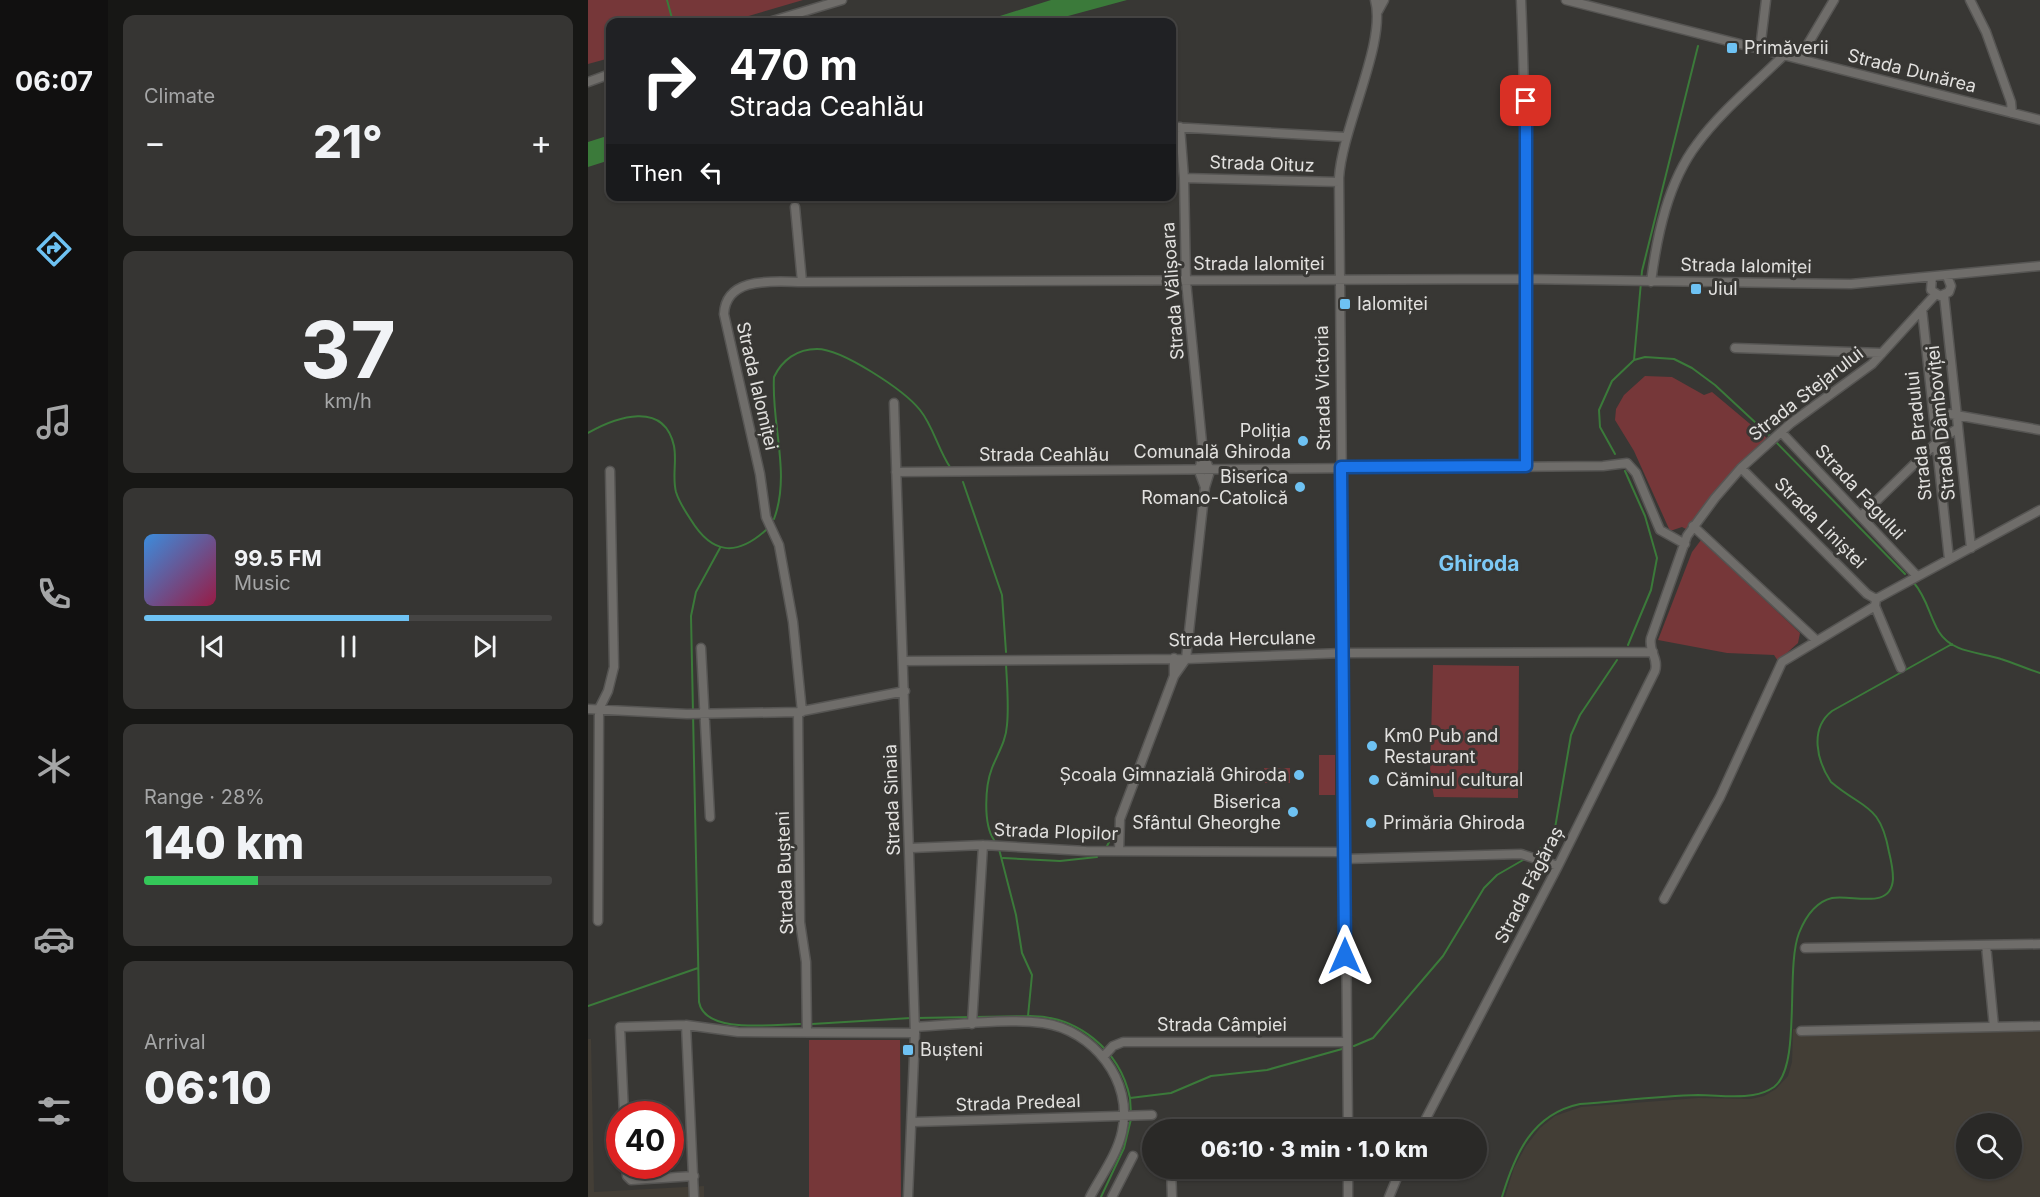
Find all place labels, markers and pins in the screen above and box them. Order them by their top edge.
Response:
place label: Primăverii [1744,37,1829,58]
marker: Primăverii [1725,41,1739,55]
pin [1500,75,1551,126]
place label: Jiul [1708,278,1738,299]
marker: Jiul [1689,282,1703,296]
place label: Ialomiței [1357,293,1428,315]
marker: Ialomiței [1338,297,1352,311]
place label: Poliția Comunală Ghiroda [1134,420,1291,462]
marker: Poliția Comunală Ghiroda [1296,434,1310,448]
place label: Biserica Romano-Catolică [1141,466,1288,508]
marker: Biserica Romano-Catolică [1293,480,1307,494]
place label: Km0 Pub and Restaurant [1384,725,1498,767]
marker: Km0 Pub and Restaurant [1365,739,1379,753]
place label: Școala Gimnazială Ghiroda [1059,764,1287,786]
marker: Școala Gimnazială Ghiroda [1292,768,1306,782]
place label: Căminul cultural [1386,769,1523,790]
marker: Căminul cultural [1367,773,1381,787]
place label: Biserica Sfântul Gheorghe [1132,791,1281,833]
marker: Biserica Sfântul Gheorghe [1286,805,1300,819]
place label: Primăria Ghiroda [1383,812,1525,833]
marker: Primăria Ghiroda [1364,816,1378,830]
place label: Bușteni [920,1039,983,1061]
marker: Bușteni [901,1043,915,1057]

